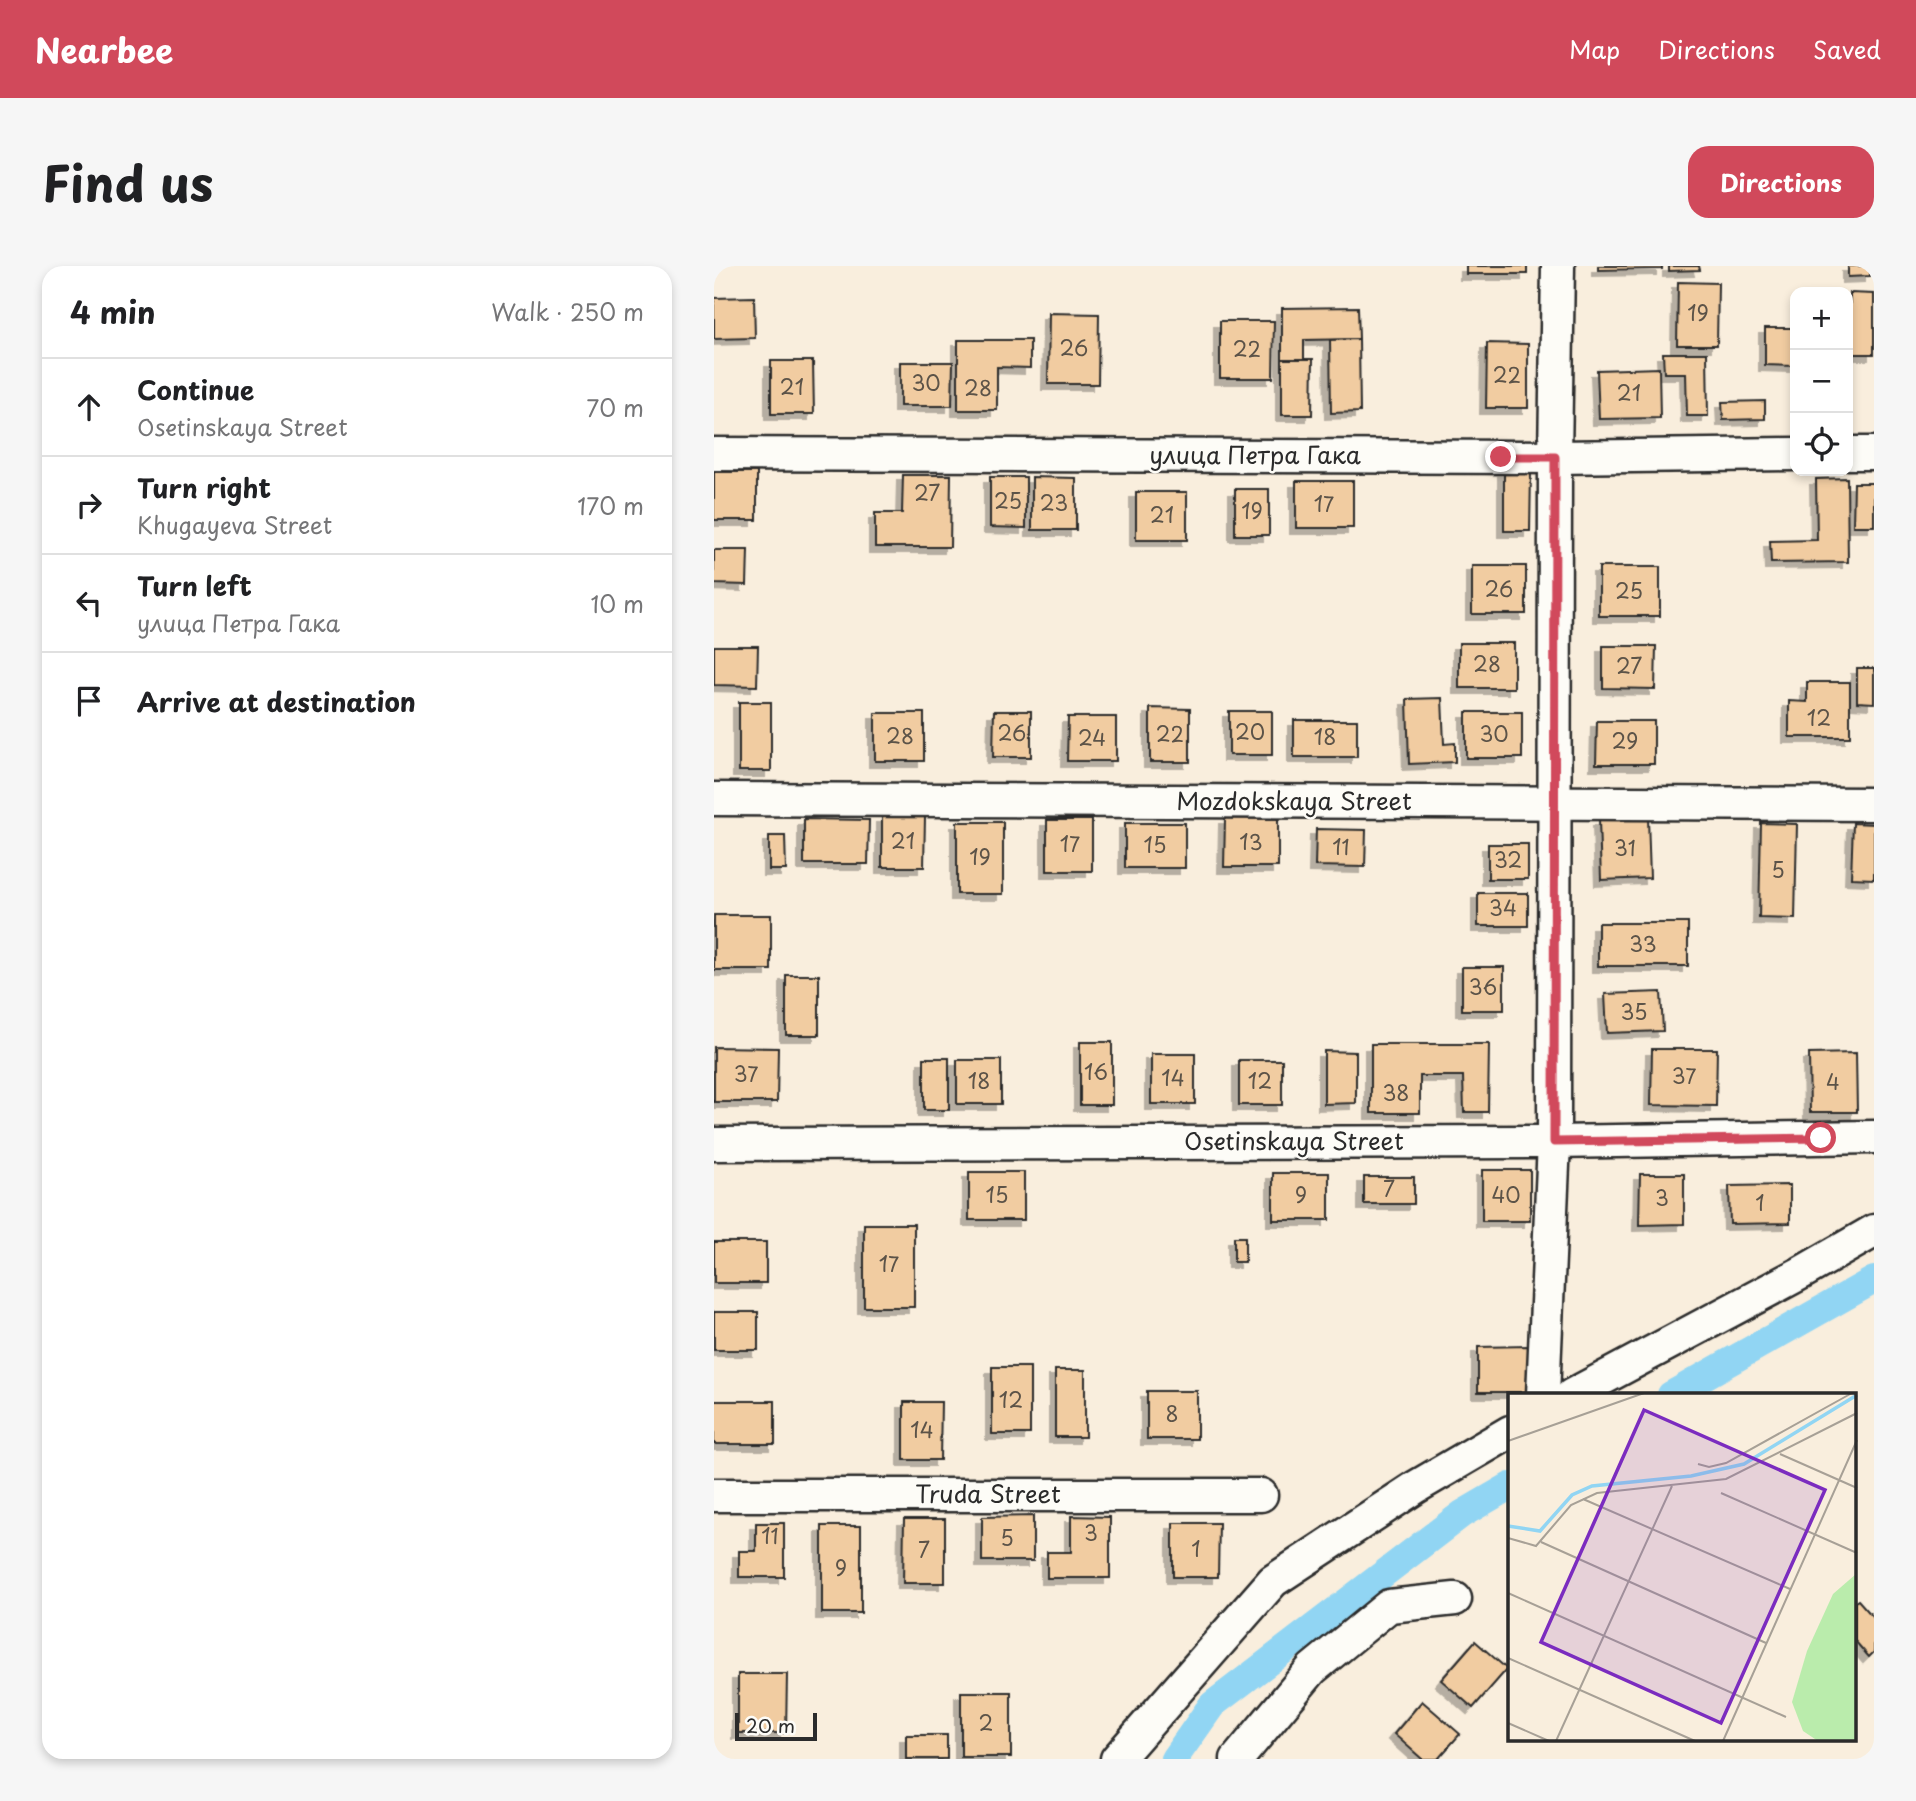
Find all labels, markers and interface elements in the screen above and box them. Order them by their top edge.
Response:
text: Nearbee [35,24,173,74]
text: Map [1569,31,1620,67]
text: Directions [1658,31,1775,67]
text: Saved [1813,31,1881,67]
text: Find us [42,145,213,219]
button: Directions [1688,146,1874,218]
map controls [1790,287,1853,476]
button: + [1790,287,1853,350]
text: 4 min [70,289,156,334]
text: Walk · 250 m [491,294,644,329]
house number: 19 [1687,296,1709,328]
house number: 26 [1060,331,1088,363]
house number: 22 [1233,332,1261,364]
button: − [1790,350,1853,413]
house number: 22 [1493,358,1521,390]
house number: 30 [911,366,941,398]
text: Continue [137,370,254,409]
house number: 21 [780,370,804,402]
house number: 28 [964,371,992,403]
house number: 21 [1617,376,1641,408]
icon: ahead [70,388,108,426]
text: 70 m [586,390,644,425]
text: Osetinskaya Street [137,409,348,444]
button: locate [1790,413,1853,476]
street label: улица Петра Гака [1149,436,1361,472]
route end [1485,441,1516,472]
text: Turn right [137,468,271,507]
house number: 27 [914,476,940,508]
house number: 25 [994,484,1022,516]
icon: right [70,486,108,524]
house number: 23 [1040,486,1068,518]
house number: 17 [1314,487,1334,519]
text: 170 m [577,488,644,523]
house number: 19 [1241,494,1263,526]
house number: 21 [1150,498,1174,530]
text: Khugayeva Street [137,507,332,542]
text: Turn left [137,566,252,605]
house number: 26 [1485,572,1513,604]
house number: 25 [1615,574,1643,606]
icon: left [70,584,108,622]
text: 10 m [590,586,644,621]
text: улица Петра Гака [137,605,340,640]
house number: 28 [1473,647,1501,679]
house number: 27 [1616,649,1642,681]
icon: arrive [70,682,108,720]
text: Arrive at destination [137,682,416,721]
house number: 12 [1807,701,1831,733]
house number: 20 [1235,715,1265,747]
house number: 26 [998,716,1026,748]
house number: 22 [1156,717,1184,749]
house number: 30 [1479,717,1509,749]
house number: 28 [886,719,914,751]
house number: 18 [1314,720,1336,752]
house number: 24 [1078,721,1106,753]
house number: 29 [1612,724,1638,756]
street label: Mozdokskaya Street [1176,782,1412,818]
house number: 21 [891,824,915,856]
house number: 13 [1239,825,1263,857]
house number: 17 [1060,827,1080,859]
house number: 15 [1144,828,1166,860]
house number: 11 [1332,830,1350,862]
house number: 31 [1614,831,1636,863]
house number: 19 [969,840,991,872]
house number: 32 [1494,843,1522,875]
house number: 5 [1771,853,1785,885]
house number: 34 [1489,891,1517,923]
house number: 33 [1629,927,1657,959]
house number: 36 [1469,970,1497,1002]
house number: 35 [1621,995,1647,1027]
house number: 16 [1084,1055,1108,1087]
house number: 37 [734,1057,758,1089]
house number: 37 [1672,1059,1696,1091]
house number: 14 [1161,1061,1185,1093]
house number: 18 [968,1064,990,1096]
house number: 12 [1248,1064,1272,1096]
house number: 4 [1826,1065,1840,1097]
house number: 38 [1383,1076,1410,1108]
street label: Osetinskaya Street [1184,1122,1404,1158]
route start [1805,1122,1836,1153]
house number: 7 [1383,1172,1395,1204]
house number: 15 [986,1178,1008,1210]
house number: 9 [1295,1178,1307,1210]
house number: 40 [1491,1178,1521,1210]
house number: 3 [1655,1181,1669,1213]
house number: 1 [1755,1186,1765,1218]
house number: 17 [879,1247,899,1279]
house number: 12 [999,1383,1023,1415]
inset map [1508,1393,1856,1742]
house number: 8 [1165,1397,1179,1429]
house number: 14 [910,1413,934,1445]
street label: Truda Street [915,1475,1061,1511]
house number: 3 [1084,1516,1098,1548]
house number: 11 [761,1519,779,1551]
house number: 5 [1000,1521,1014,1553]
house number: 1 [1191,1532,1201,1564]
house number: 7 [918,1533,930,1565]
house number: 9 [835,1551,847,1583]
house number: 2 [979,1706,993,1738]
scale bar [735,1710,817,1742]
text: 20 m [746,1711,795,1739]

